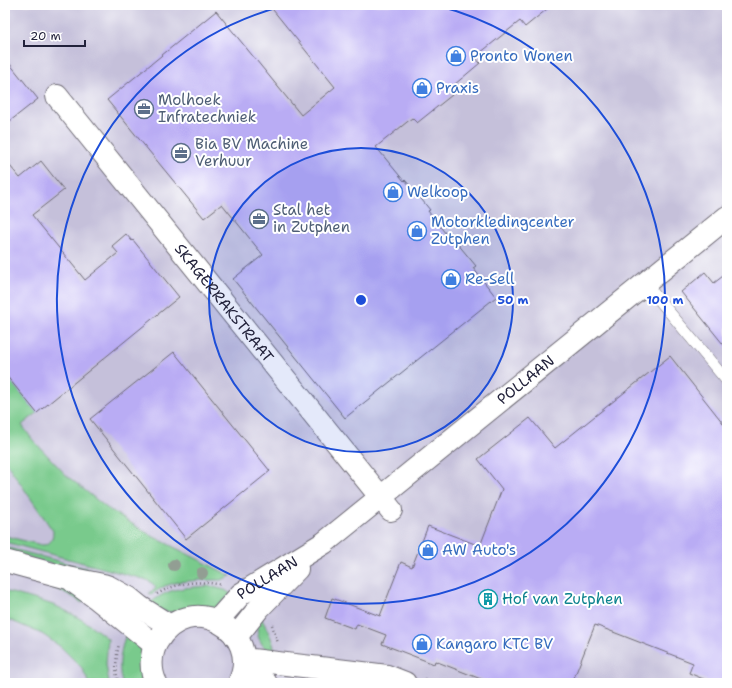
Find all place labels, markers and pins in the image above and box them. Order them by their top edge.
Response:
shop icon: Pronto Wonen [445,45,467,67]
place label: Pronto Wonen [470,46,573,66]
shop icon: Praxis [411,77,433,99]
place label: Praxis [436,78,479,98]
place label: Molhoek Infratechniek [158,90,256,127]
office icon: Molhoek Infratechniek [133,98,155,120]
place label: Bia BV Machine Verhuur [195,134,308,171]
office icon: Bia BV Machine Verhuur [170,142,192,164]
shop icon: Welkoop [382,181,404,203]
place label: Welkoop [407,182,468,202]
place label: Stal het in Zutphen [273,200,350,237]
office icon: Stal het in Zutphen [248,208,270,230]
place label: Motorkledingcenter Zutphen [431,212,575,249]
shop icon: Motorkledingcenter Zutphen [406,220,428,242]
shop icon: Re-Sell [440,268,462,290]
place label: Re-Sell [465,269,515,289]
centre of rings [354,293,368,307]
shop icon: AW Auto's [417,539,439,561]
place label: AW Auto's [442,540,516,560]
building icon: Hof van Zutphen [477,588,499,610]
place label: Hof van Zutphen [502,589,622,609]
shop icon: Kangaro KTC BV [411,633,433,655]
place label: Kangaro KTC BV [436,634,553,654]

